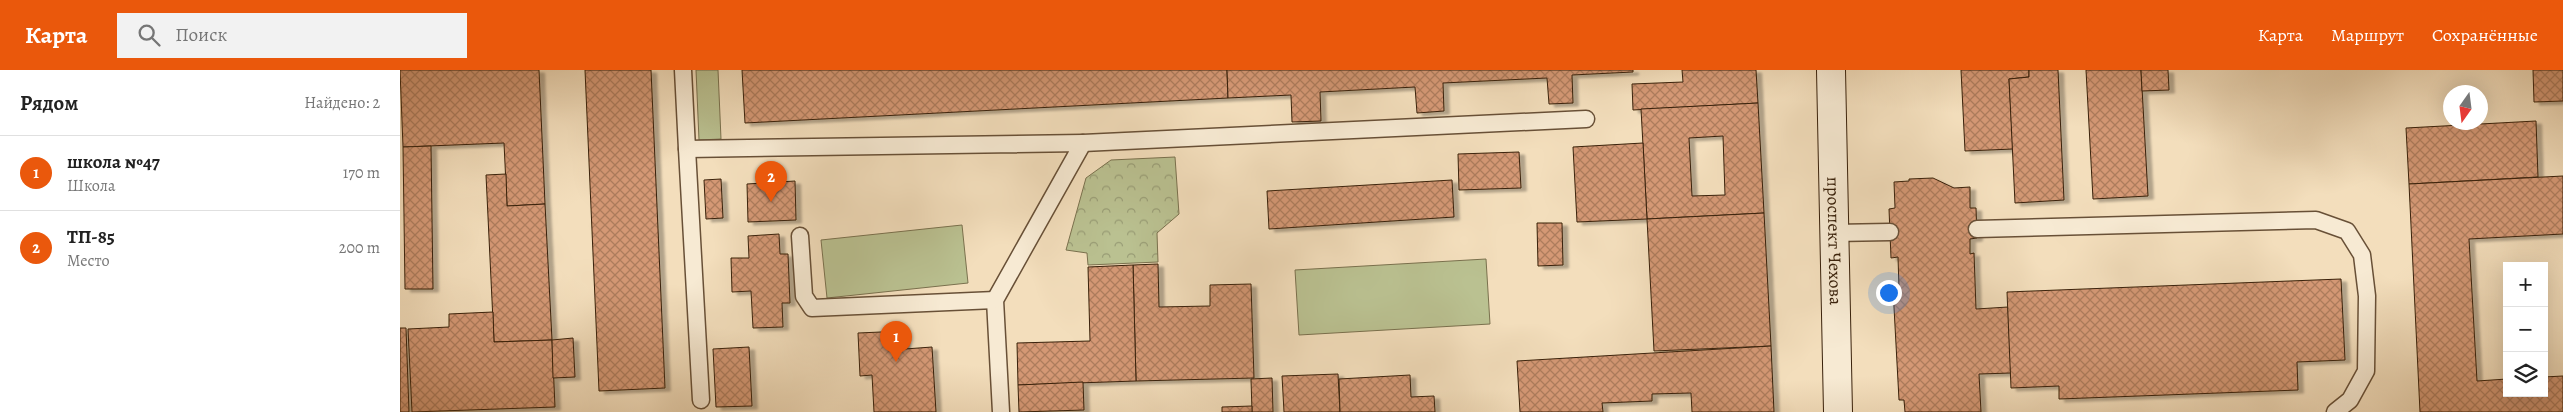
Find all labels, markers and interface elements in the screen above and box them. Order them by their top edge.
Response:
search box [117,13,467,58]
text: Карта [25,19,87,51]
icon: search [135,21,163,49]
text: Поиск [175,22,227,48]
text: Карта [2258,23,2303,47]
text: Маршрут [2331,23,2404,47]
text: Сохранённые [2432,23,2538,47]
north arrow [2443,85,2488,130]
text: Рядом [20,89,78,117]
text: Найдено: 2 [304,92,380,114]
text: школа №47 [67,149,160,175]
pin: 2 [755,161,787,202]
text: 1 [33,162,39,184]
text: 170 m [343,162,380,184]
text: Школа [67,175,115,197]
street label: проспект Чехова [1821,176,1848,306]
text: ТП-85 [67,224,115,250]
text: 2 [32,237,40,259]
text: 200 m [339,237,380,259]
text: Место [67,250,110,272]
map controls [2503,262,2548,397]
button: + [2503,262,2548,307]
your location [1876,280,1902,306]
button: − [2503,307,2548,352]
pin: 1 [880,321,912,362]
button: layers [2503,352,2548,397]

